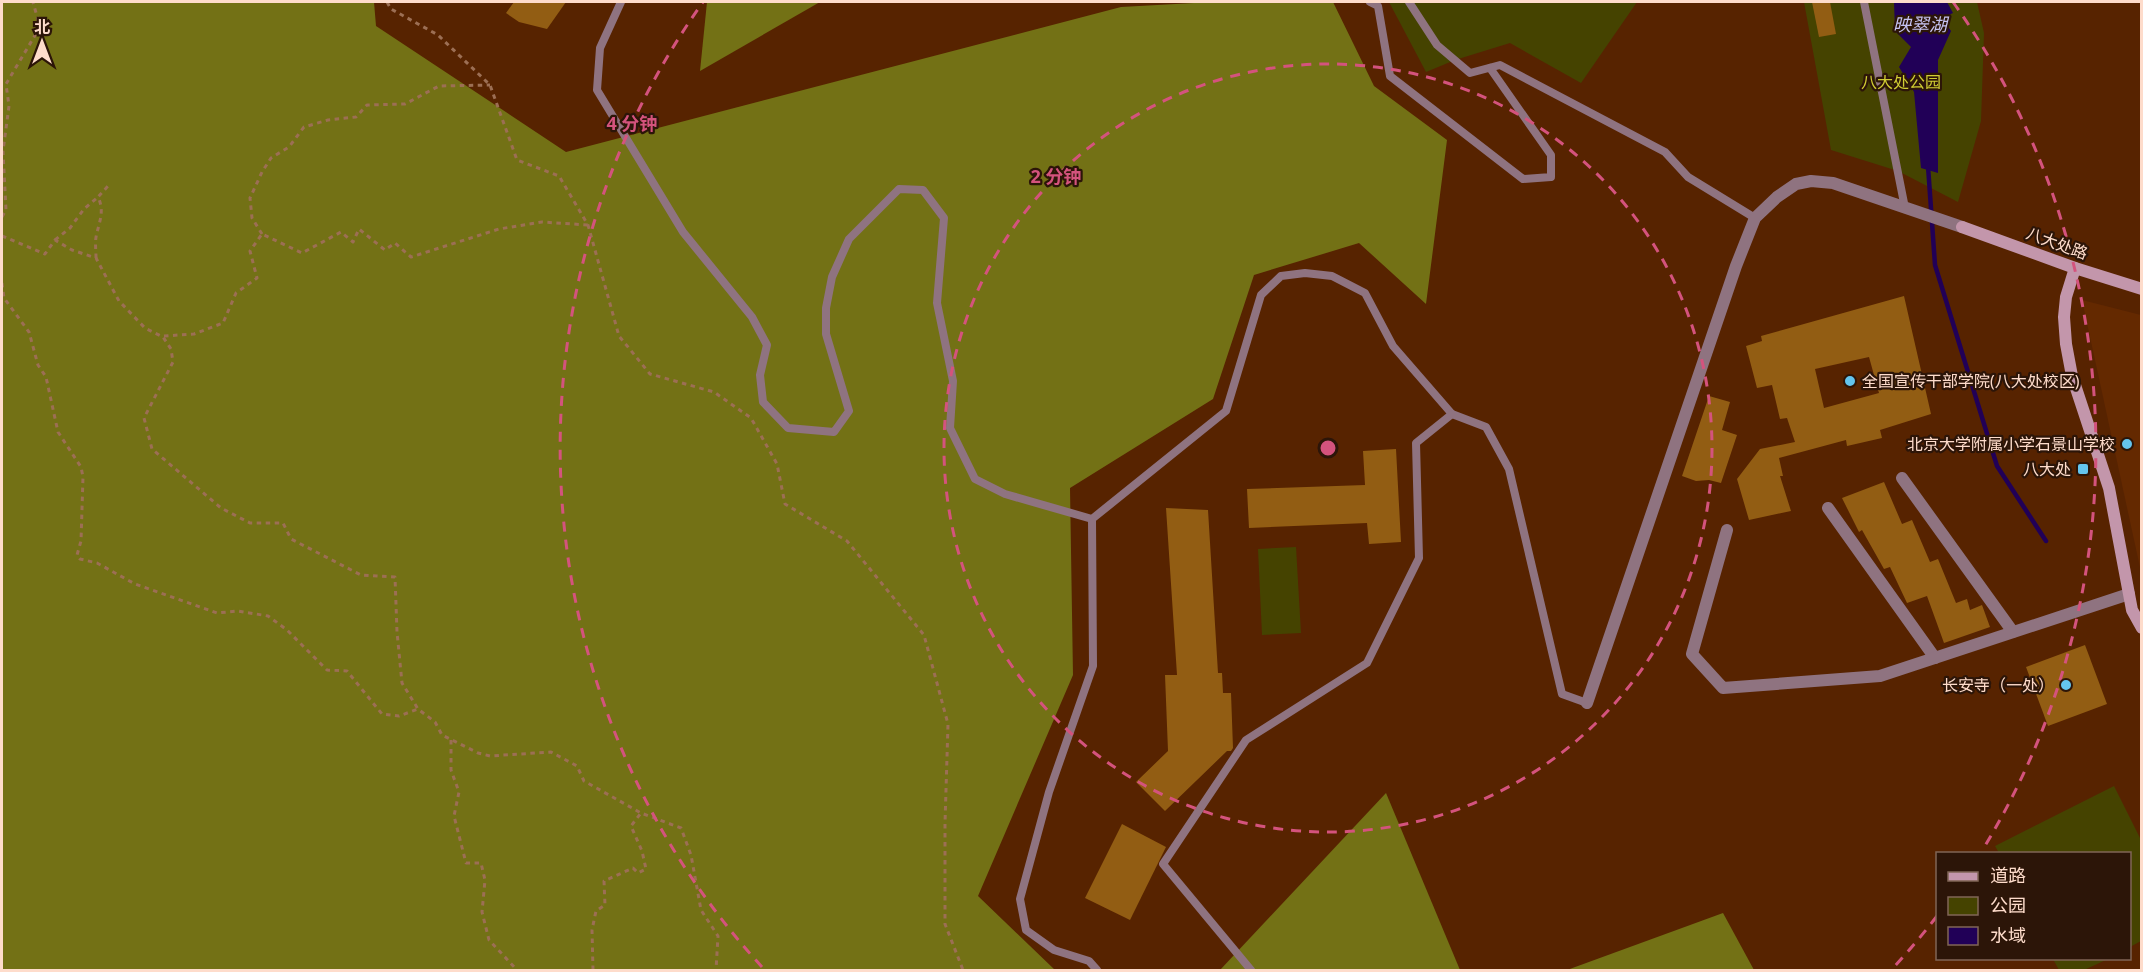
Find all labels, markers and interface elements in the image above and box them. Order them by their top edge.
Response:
north arrow [12,12,72,72]
water label: 映翠湖 [1893,12,1950,36]
text: 北 [34,16,50,38]
park label: 八大处公园 [1861,71,1941,93]
text: 4 分钟 [607,111,657,135]
text: 2 分钟 [1031,164,1081,188]
street label: 八大处路 [2023,222,2091,264]
place label: 全国宣传干部学院(八大处校区) [1862,370,2080,392]
marker: 全国宣传干部学院(八大处校区) [1843,374,1857,388]
place label: 北京大学附属小学石景山学校 [1907,433,2115,455]
marker: 北京大学附属小学石景山学校 [2120,437,2134,451]
centre of rings [1318,438,1338,458]
place label: 八大处 [2023,458,2071,480]
marker: 八大处 [2076,462,2090,476]
place label: 长安寺（一处） [1942,674,2054,696]
marker: 长安寺（一处） [2059,678,2073,692]
legend [1936,852,2131,960]
text: 道路 [1990,863,2026,887]
text: 公园 [1990,893,2026,917]
text: 水域 [1990,923,2026,947]

